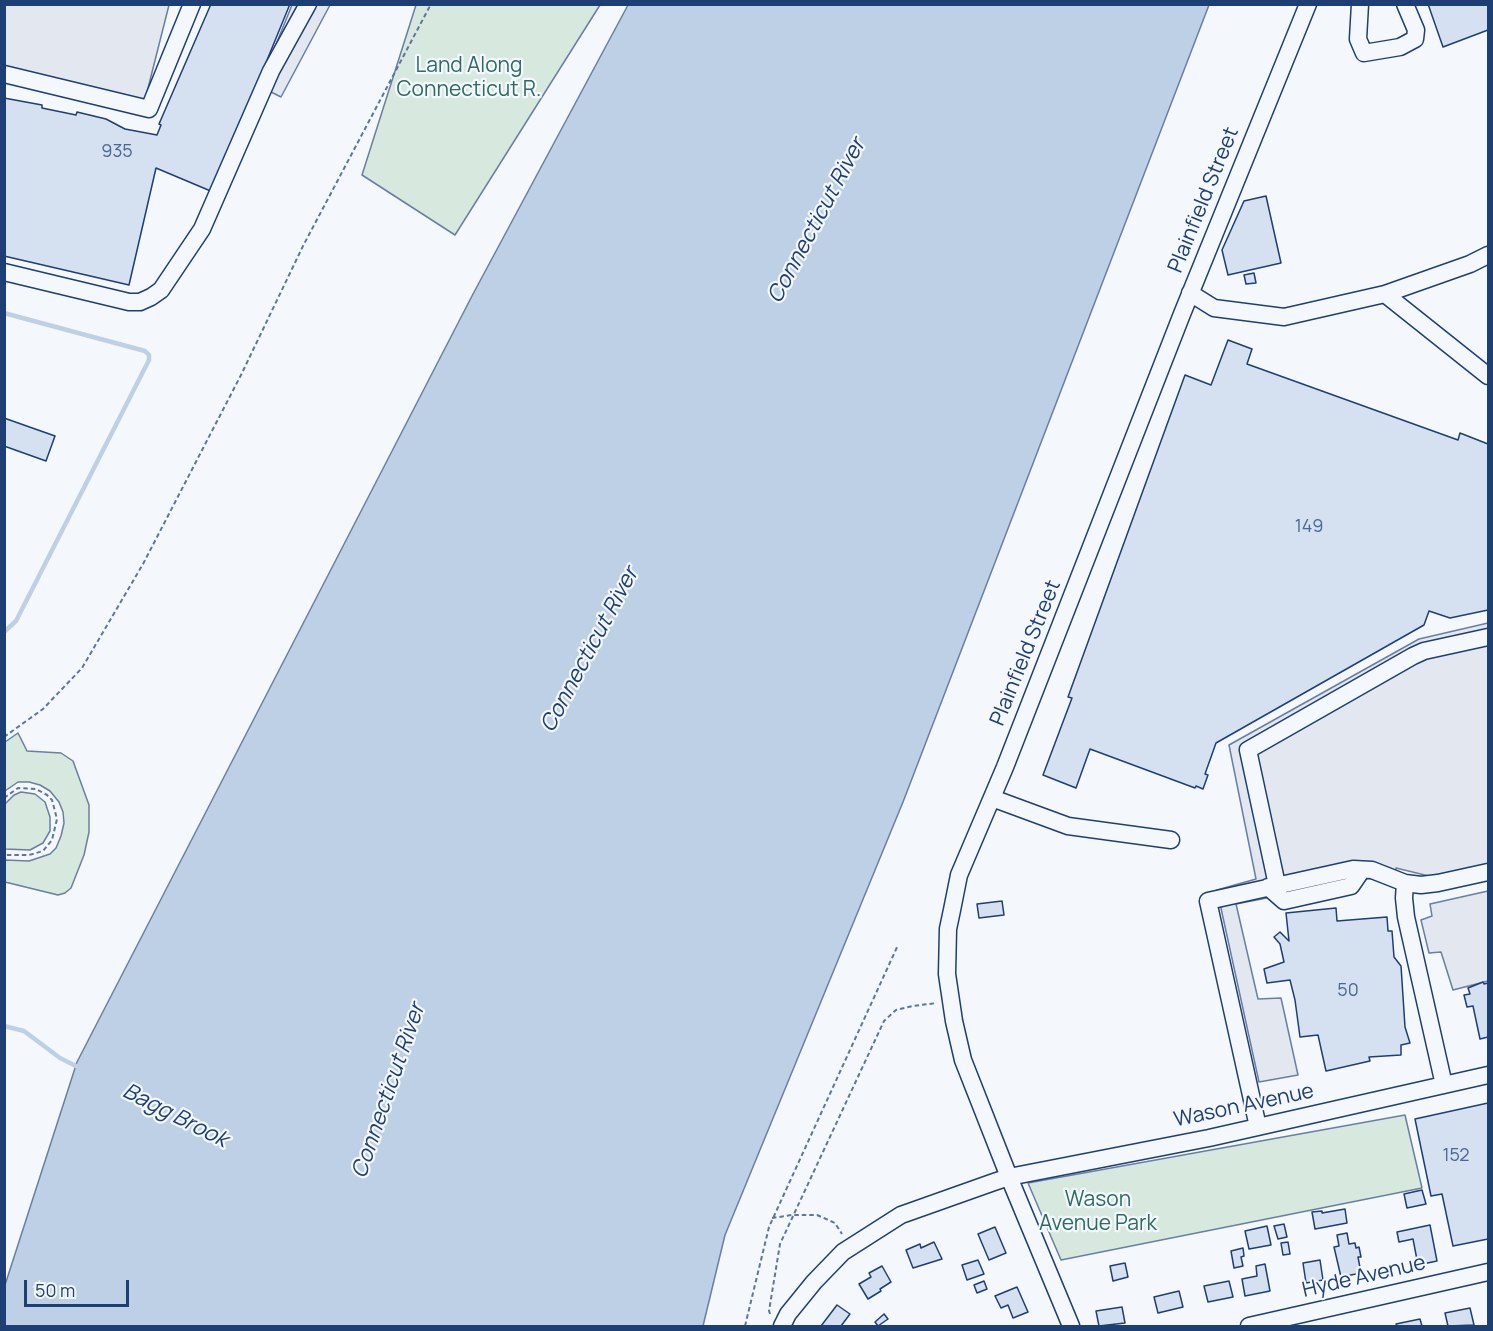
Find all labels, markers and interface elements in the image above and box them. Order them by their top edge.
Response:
park label: Land Along Connecticut R. [397,53,541,103]
street label: Plainfield Street [1163,124,1245,276]
water label: Connecticut River [762,134,872,308]
house number: 935 [101,141,133,163]
house number: 149 [1295,516,1323,538]
water label: Connecticut River [535,563,645,737]
street label: Plainfield Street [985,577,1067,729]
house number: 50 [1337,980,1359,1002]
water label: Connecticut River [347,1000,431,1182]
water label: Bagg Brook [118,1078,232,1154]
street label: Wason Avenue [1172,1079,1316,1133]
house number: 152 [1442,1145,1470,1167]
park label: Wason Avenue Park [1039,1187,1157,1237]
street label: Hyde Avenue [1300,1251,1428,1303]
scale bar [27,1268,132,1306]
text: 50 m [35,1278,75,1302]

